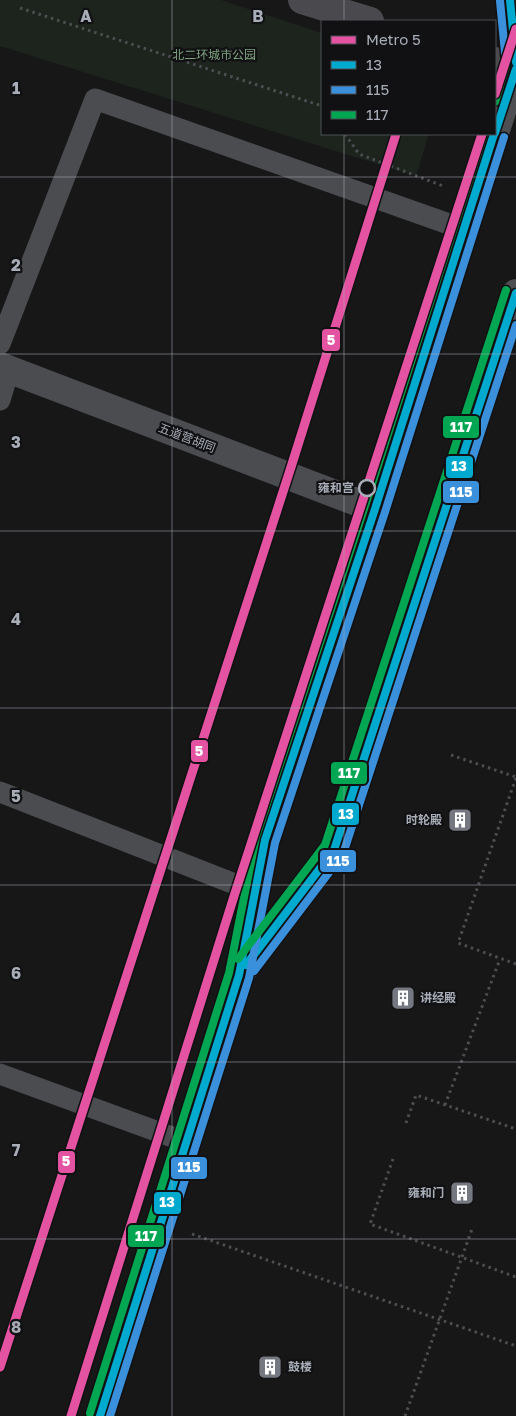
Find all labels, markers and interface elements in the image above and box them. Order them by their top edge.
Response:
text: A [80,6,92,26]
text: B [252,6,264,26]
legend [321,20,496,135]
text: Metro 5 [366,30,421,48]
park label: 北二环城市公园 [172,47,256,62]
text: 13 [366,55,382,73]
text: 1 [12,78,20,98]
text: 115 [366,80,389,98]
text: 117 [366,105,389,123]
text: 2 [11,255,21,275]
line badge: 5 [321,328,341,352]
text: 5 [327,331,336,348]
line badge: 117 [442,415,480,439]
text: 117 [450,418,472,435]
street label: 五道营胡同 [156,420,218,455]
text: 3 [11,432,21,452]
line badge: 13 [445,455,474,479]
text: 13 [451,457,467,474]
marker: 雍和宫 [358,479,376,497]
place label: 雍和宫 [318,480,354,495]
line badge: 115 [442,480,480,504]
text: 115 [450,483,473,500]
text: 4 [11,609,21,629]
line badge: 5 [190,739,209,763]
text: 5 [195,742,204,759]
line badge: 117 [330,761,368,785]
text: 117 [338,764,360,781]
text: 5 [11,786,21,806]
line badge: 13 [331,802,360,826]
text: 13 [338,805,354,822]
building icon: 时轮殿 [447,807,473,833]
place label: 时轮殿 [406,812,442,827]
line badge: 115 [319,849,357,873]
text: 115 [327,852,350,869]
text: 6 [11,963,21,983]
building icon: 讲经殿 [390,985,416,1011]
place label: 讲经殿 [420,990,456,1005]
text: 7 [12,1140,21,1160]
line badge: 5 [57,1150,76,1174]
text: 5 [62,1152,71,1169]
line badge: 115 [170,1156,208,1180]
text: 115 [178,1158,201,1175]
building icon: 雍和门 [449,1180,475,1206]
place label: 雍和门 [408,1185,444,1200]
line badge: 13 [153,1191,182,1215]
text: 13 [159,1193,175,1210]
line badge: 117 [127,1224,165,1248]
text: 117 [135,1227,157,1244]
text: 8 [11,1317,21,1337]
building icon: 鼓楼 [257,1354,283,1380]
place label: 鼓楼 [288,1359,312,1374]

